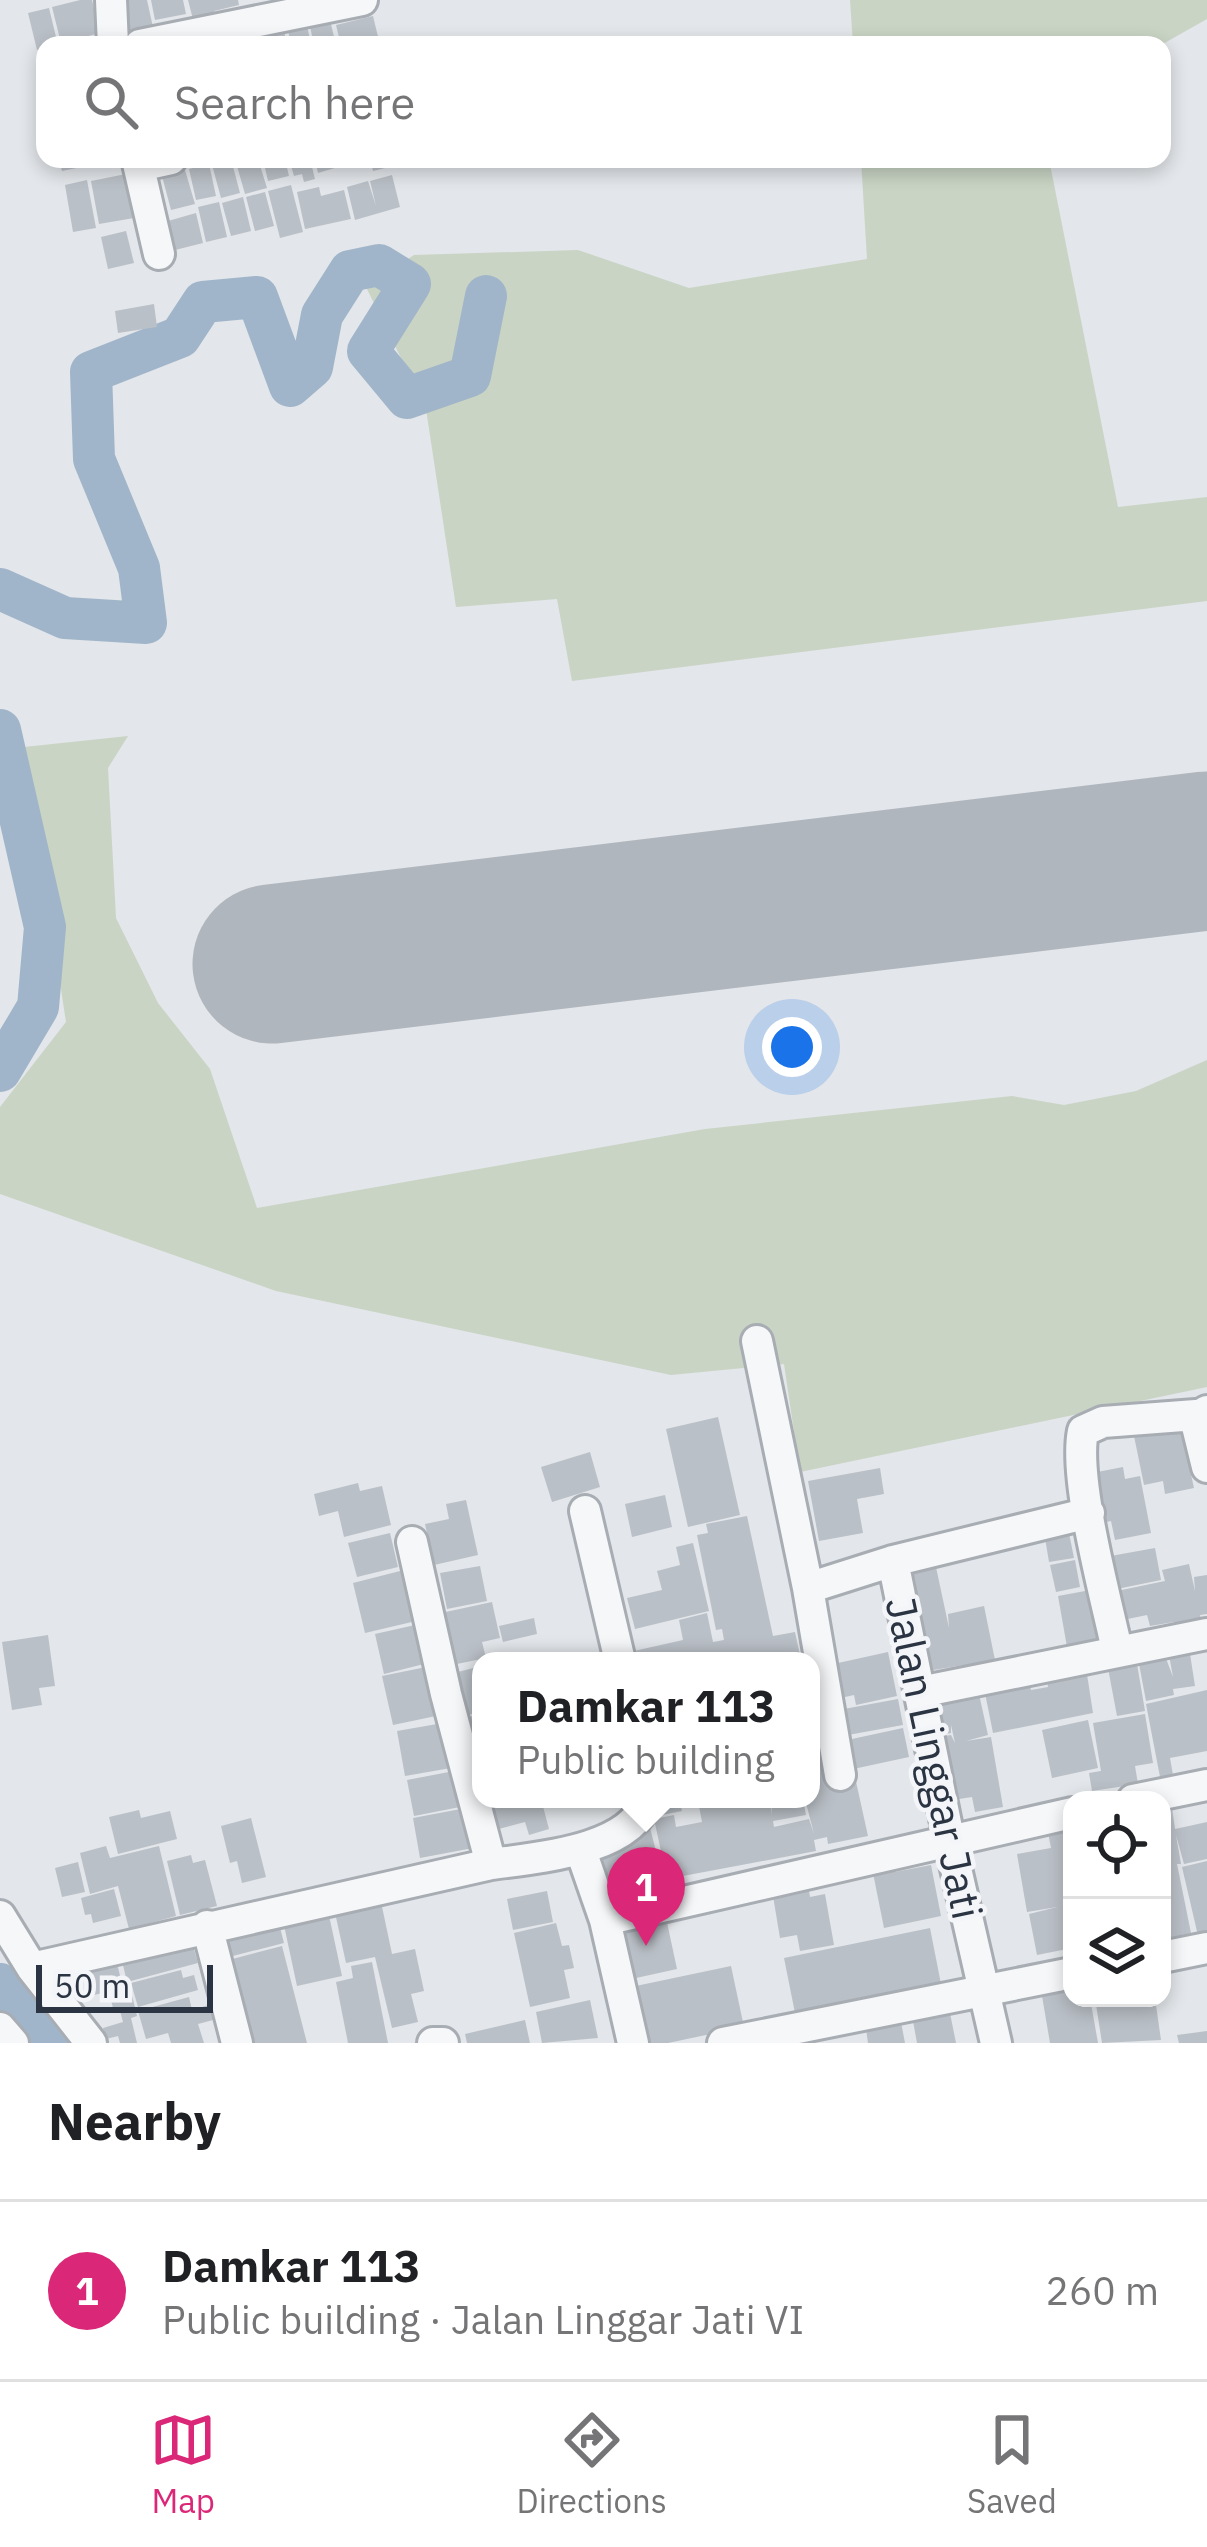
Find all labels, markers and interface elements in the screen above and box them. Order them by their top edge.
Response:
search box [36,36,1171,168]
icon: search [78,69,144,135]
text: Search here [174,73,415,131]
your location [762,1017,822,1077]
street label: Jalan Linggar Jati [873,1592,995,1924]
popup [472,1652,820,1808]
text: Damkar 113 [517,1676,775,1734]
text: Public building [517,1734,775,1785]
map controls [1063,1791,1171,2007]
button: locate [1063,1791,1171,1899]
pin: 1 [607,1847,685,1946]
button: layers [1063,1899,1171,2007]
scale bar [36,1959,213,2012]
text: 50 m [54,1964,130,2007]
text: Nearby [48,2088,221,2154]
text: Damkar 113 [162,2236,421,2294]
text: 1 [75,2265,99,2316]
text: 260 m [1046,2265,1159,2316]
text: Public building · Jalan Linggar Jati VI [162,2294,804,2345]
tab: Map [150,2407,216,2522]
tab: Directions [517,2407,667,2522]
tab: Saved [967,2407,1057,2522]

